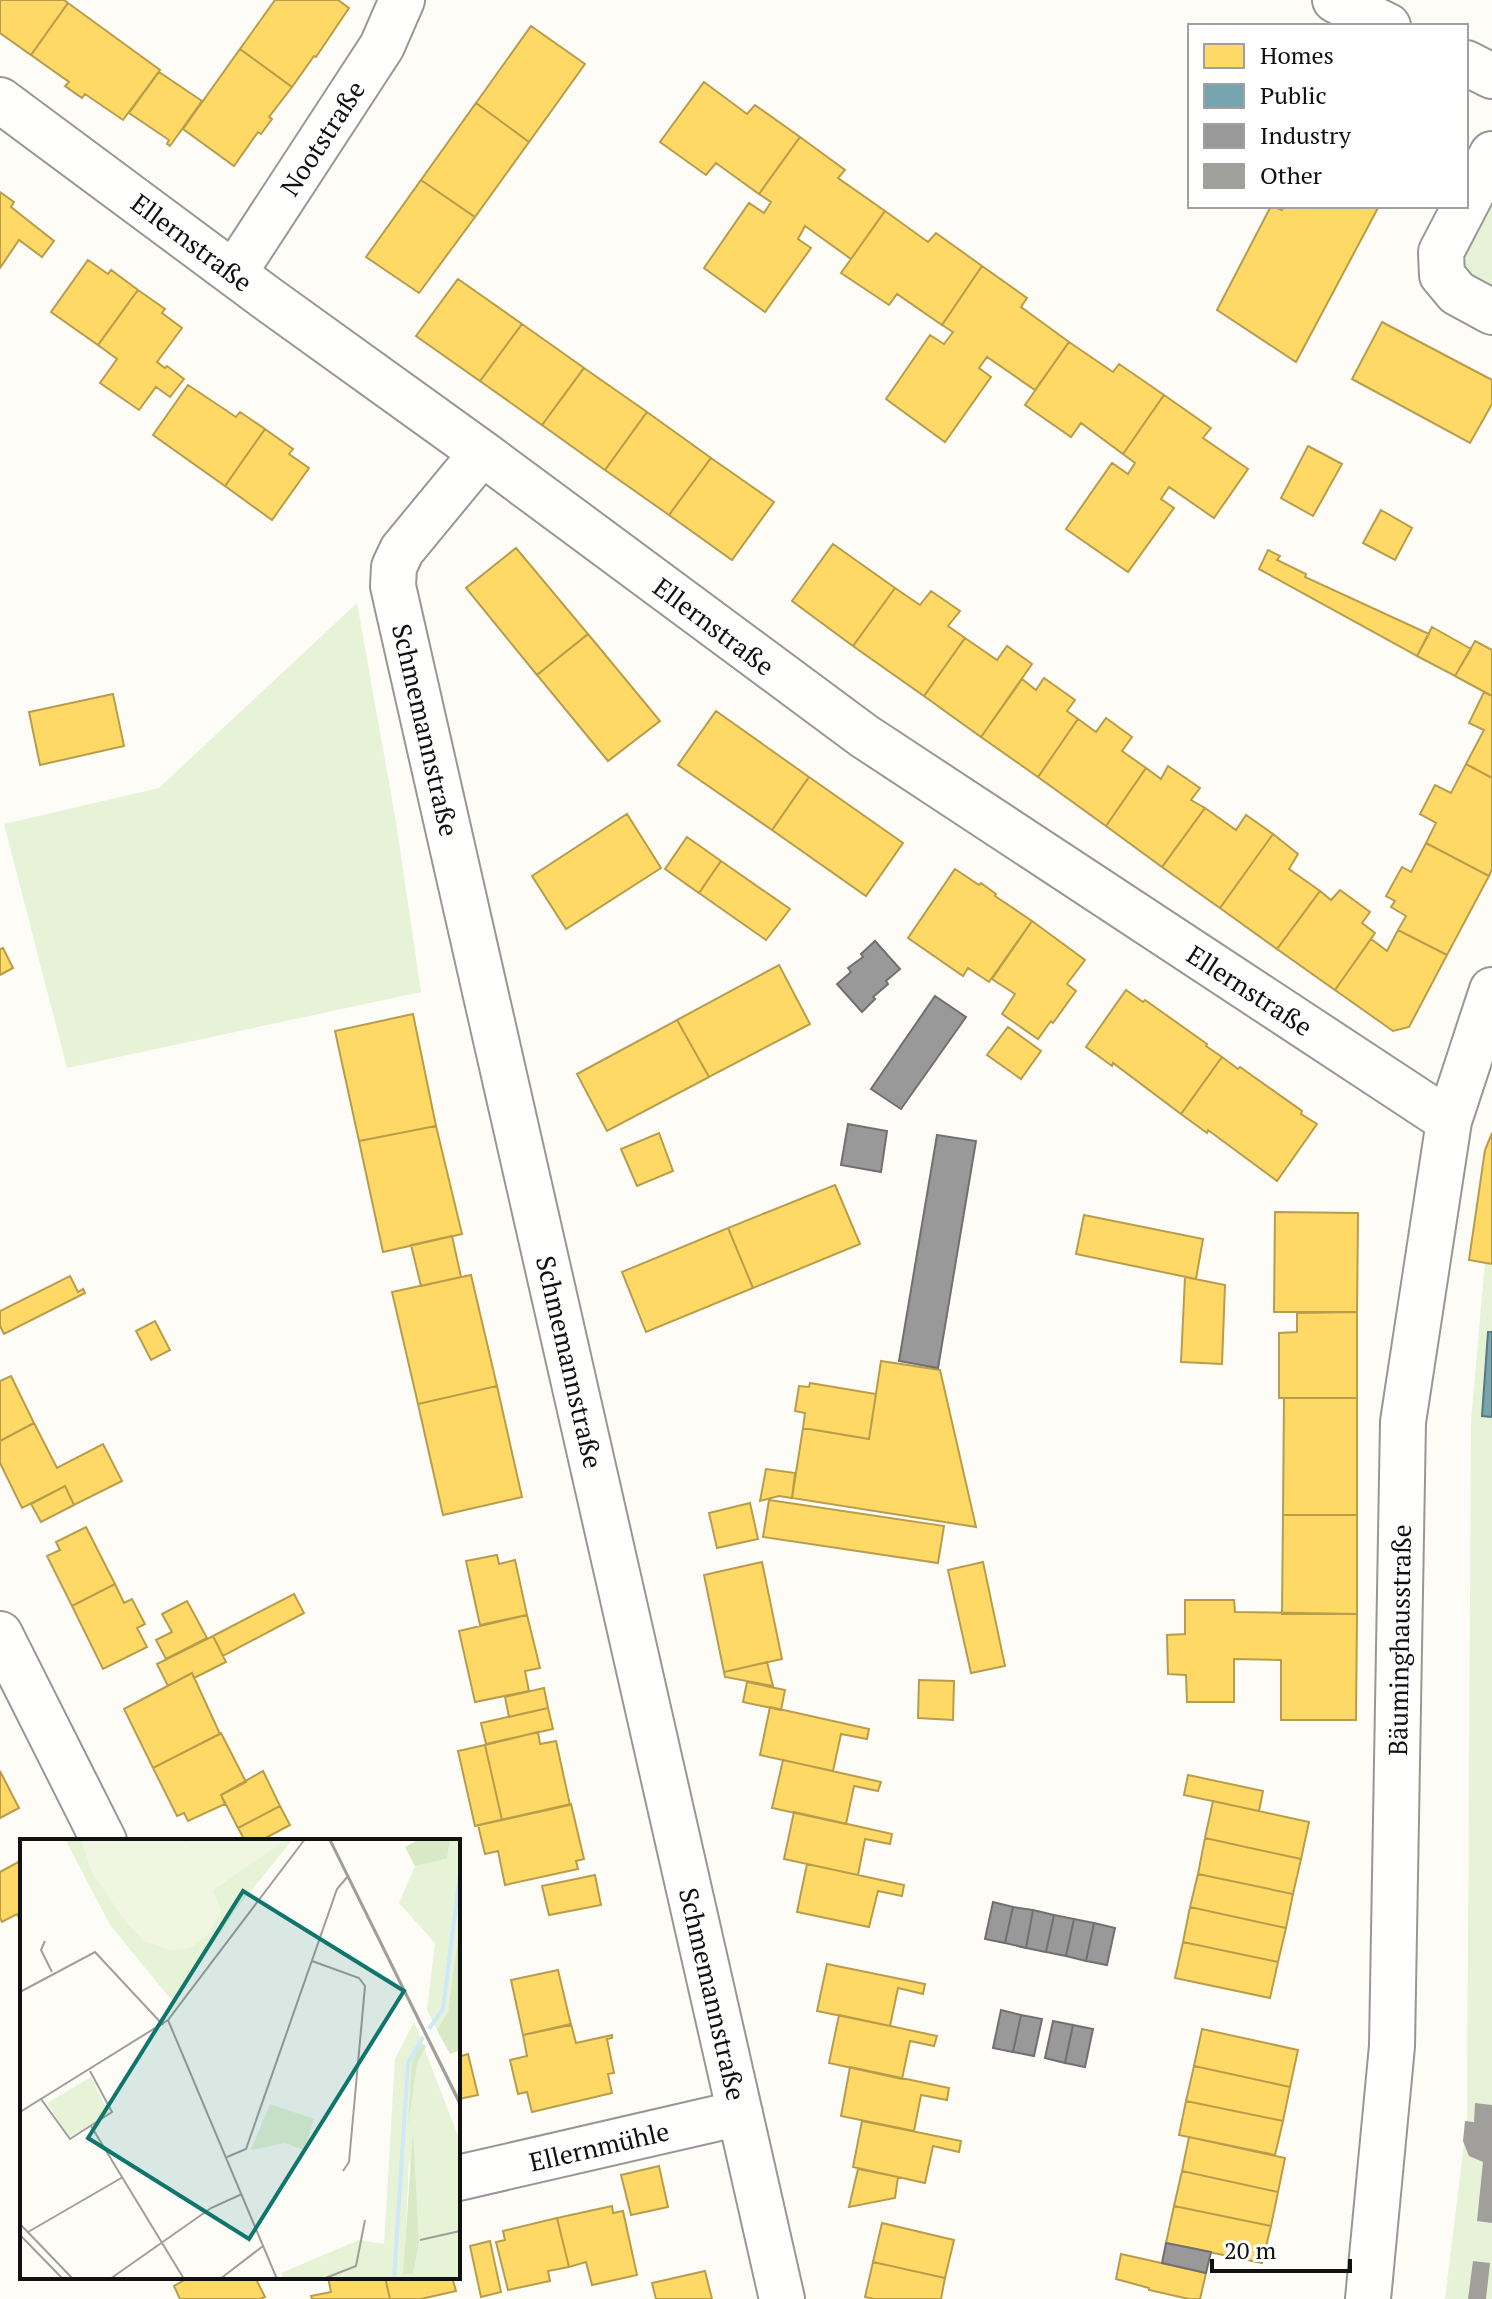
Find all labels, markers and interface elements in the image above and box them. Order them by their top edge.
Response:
legend [1188,24,1468,208]
text: Homes [1260,39,1334,71]
street label: Nootstraße [272,74,372,202]
text: Public [1260,79,1327,111]
text: Industry [1260,119,1352,151]
text: Other [1260,159,1323,191]
street label: Ellernstraße [125,185,259,299]
street label: Ellernstraße [647,569,781,683]
street label: Schmemannstraße [385,620,467,840]
street label: Ellernstraße [1181,937,1319,1043]
street label: Schmemannstraße [529,1252,611,1472]
street label: Bäuminghausstraße [1380,1524,1418,1756]
inset map [20,1839,460,2279]
street label: Schmemannstraße [672,1884,754,2104]
street label: Ellernmühle [526,2113,672,2179]
scale bar [1212,2223,1350,2273]
text: 20 m [1224,2234,1276,2266]

